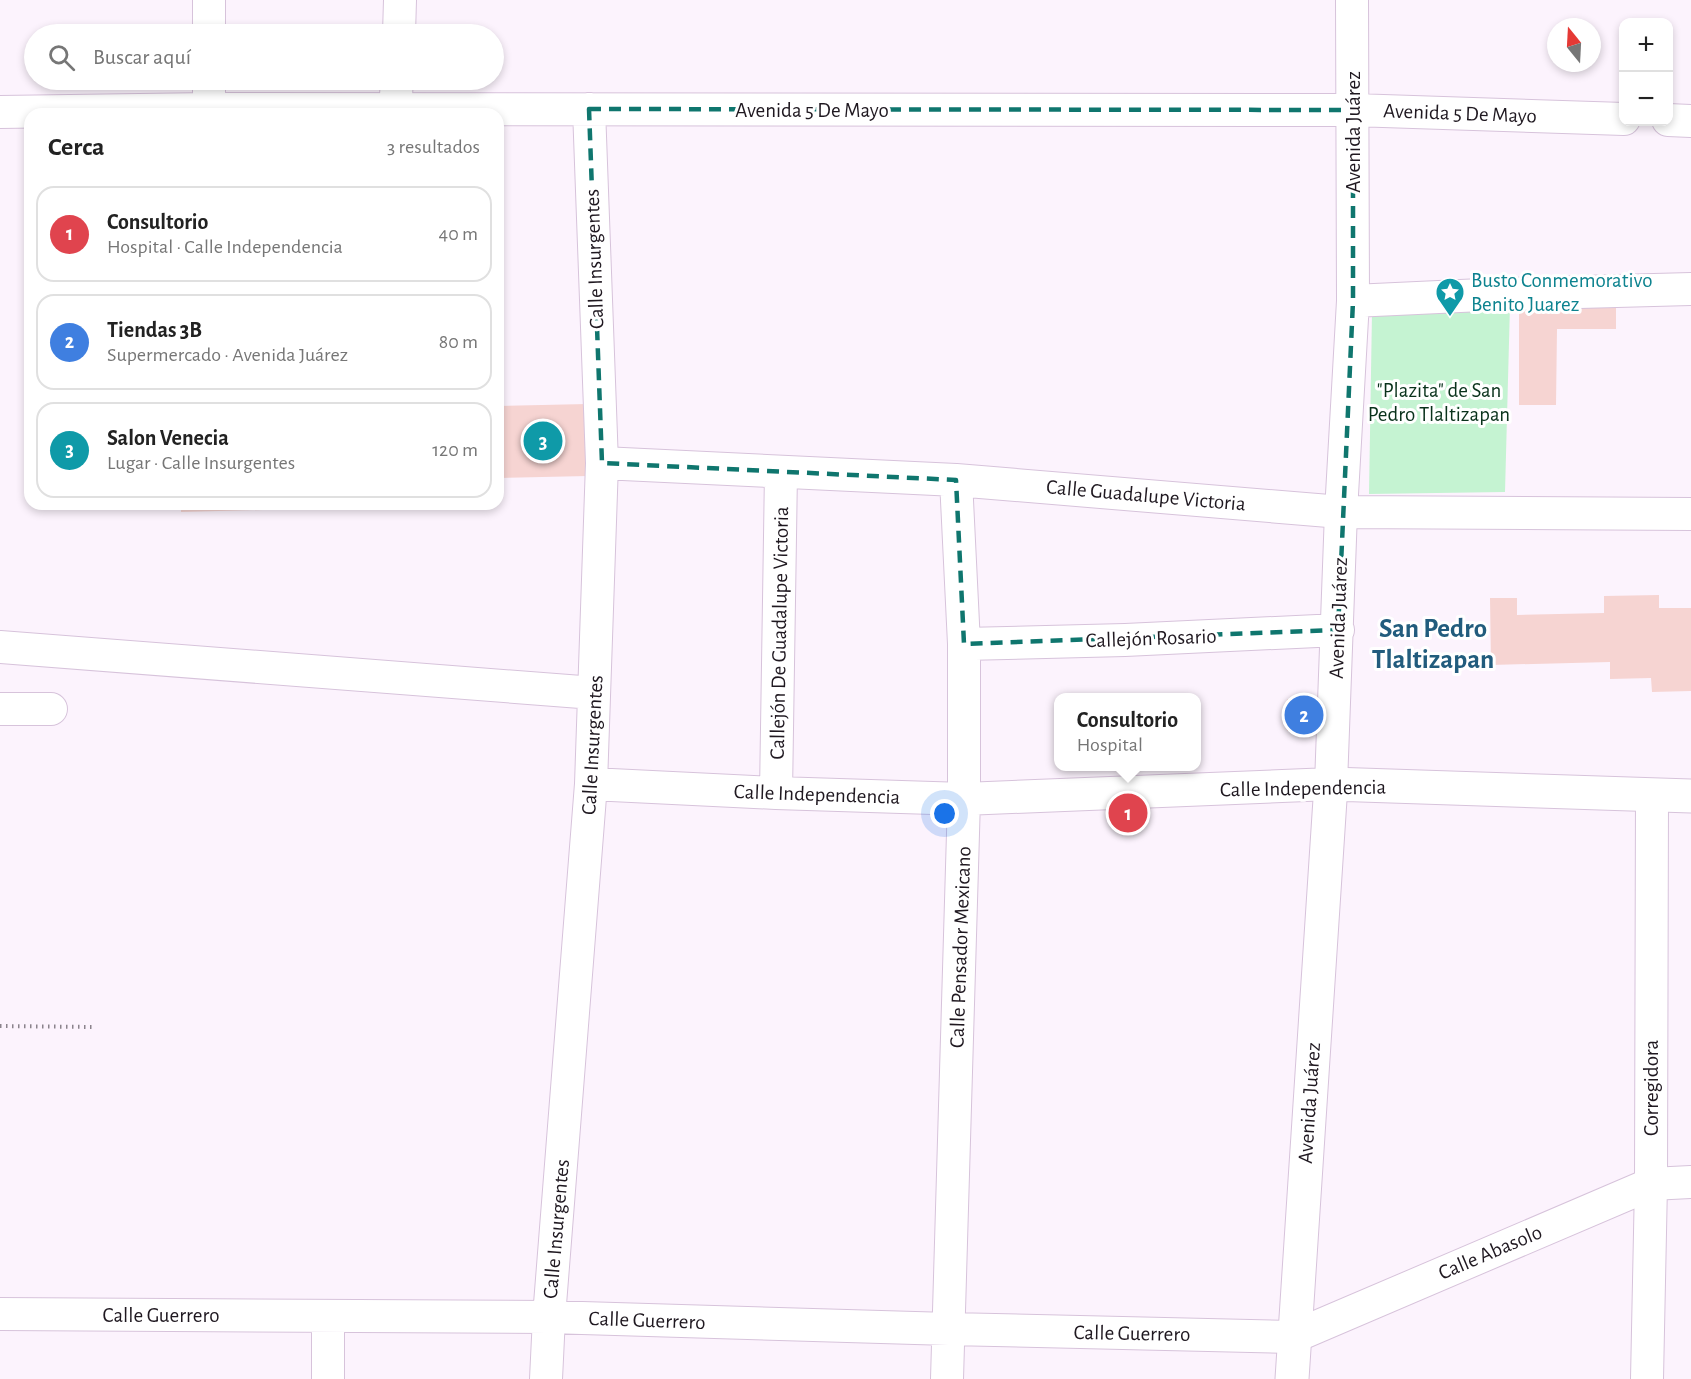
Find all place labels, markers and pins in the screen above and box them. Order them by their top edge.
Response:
place label: Busto Conmemorativo Benito Juarez [1471,270,1652,315]
place icon: Busto Conmemorativo Benito Juarez [1434,276,1466,318]
pin: 3 [524,418,562,464]
pin: 2 [1284,692,1324,738]
pin: 1 [1108,790,1148,836]

